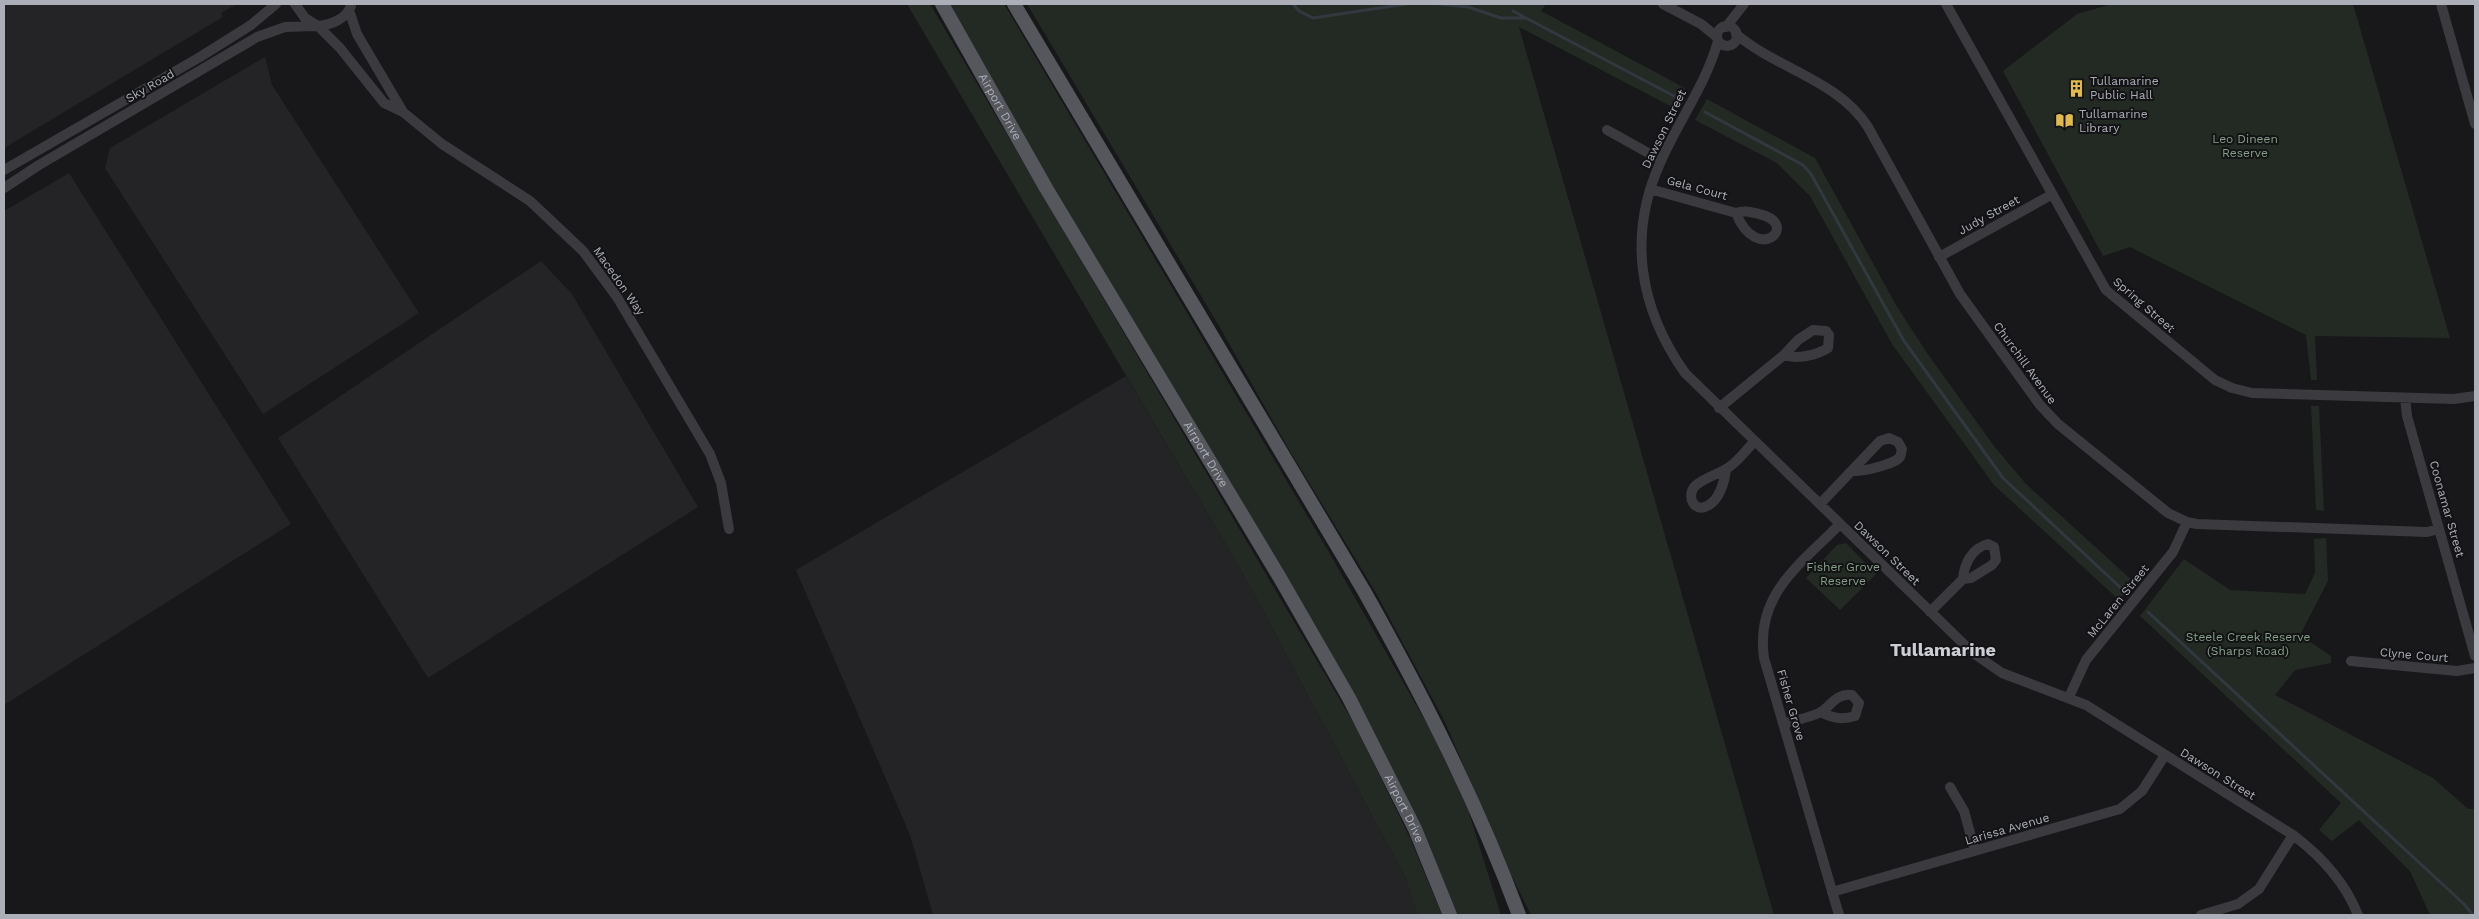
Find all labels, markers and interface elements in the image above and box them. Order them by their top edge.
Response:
street label: Sky Road [123,66,177,106]
street label: Airport Drive [976,71,1024,143]
place label: Tullamarine Public Hall [2090,74,2159,102]
building icon: Tullamarine Public Hall [2066,78,2086,98]
street label: Dawson Street [1639,87,1689,171]
place label: Tullamarine Library [2079,107,2148,135]
library icon: Tullamarine Library [2055,111,2075,131]
park label: Leo Dineen Reserve [2212,132,2278,160]
street label: Gela Court [1665,173,1729,203]
street label: Judy Street [1956,192,2022,238]
street label: Macedon Way [590,244,648,319]
street label: Spring Street [2110,274,2178,336]
street label: Churchill Avenue [1991,319,2060,407]
street label: Airport Drive [1181,419,1231,490]
street label: Coonamar Street [2427,459,2467,559]
street label: Dawson Street [1851,518,1923,588]
park label: Fisher Grove Reserve [1806,560,1880,588]
street label: McLaren Street [2084,562,2152,640]
park label: Steele Creek Reserve (Sharps Road) [2186,630,2310,658]
district label: Tullamarine [1890,639,1996,660]
street label: Clyne Court [2379,645,2449,665]
street label: Fisher Grove [1774,668,1808,742]
street label: Dawson Street [2178,745,2258,803]
street label: Airport Drive [1382,772,1427,845]
street label: Larissa Avenue [1963,810,2051,848]

